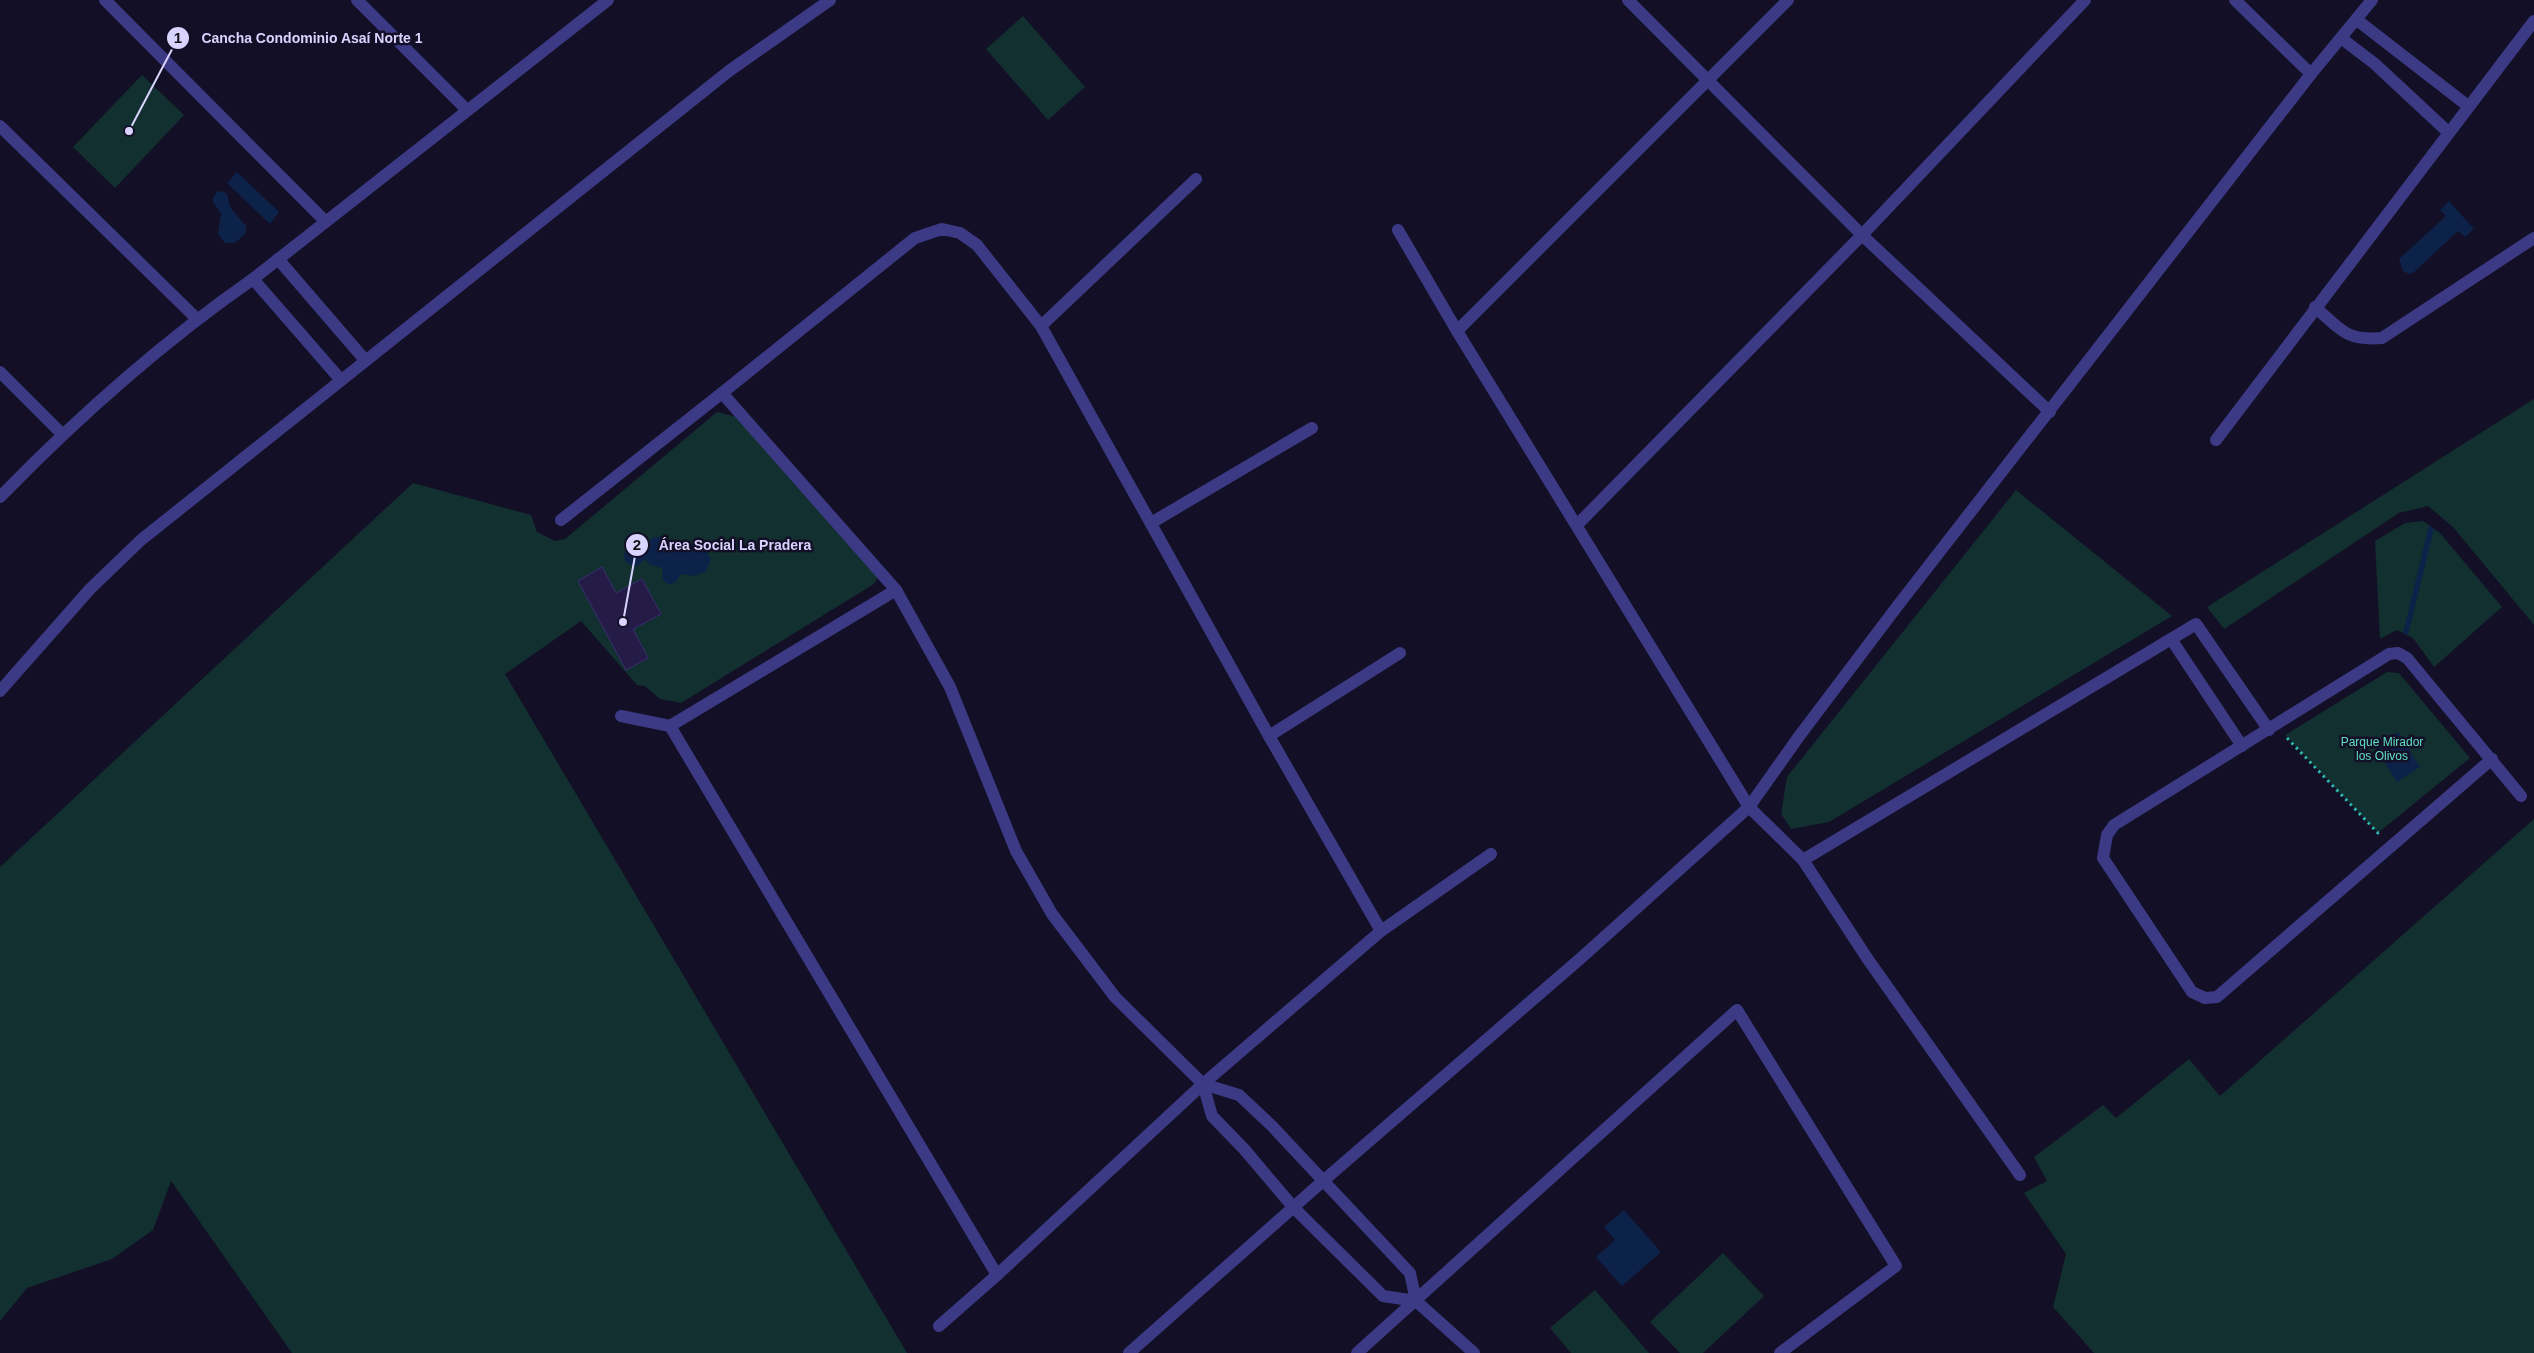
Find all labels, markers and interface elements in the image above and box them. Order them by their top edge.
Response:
callout: Cancha Condominio Asaí Norte 1 [166,24,432,53]
text: 1 [174,29,182,46]
text: Cancha Condominio Asaí Norte 1 [201,30,423,46]
callout: Área Social La Pradera [624,531,822,560]
text: 2 [633,536,641,553]
text: Área Social La Pradera [659,537,811,553]
park label: Parque Mirador los Olivos [2341,735,2423,763]

